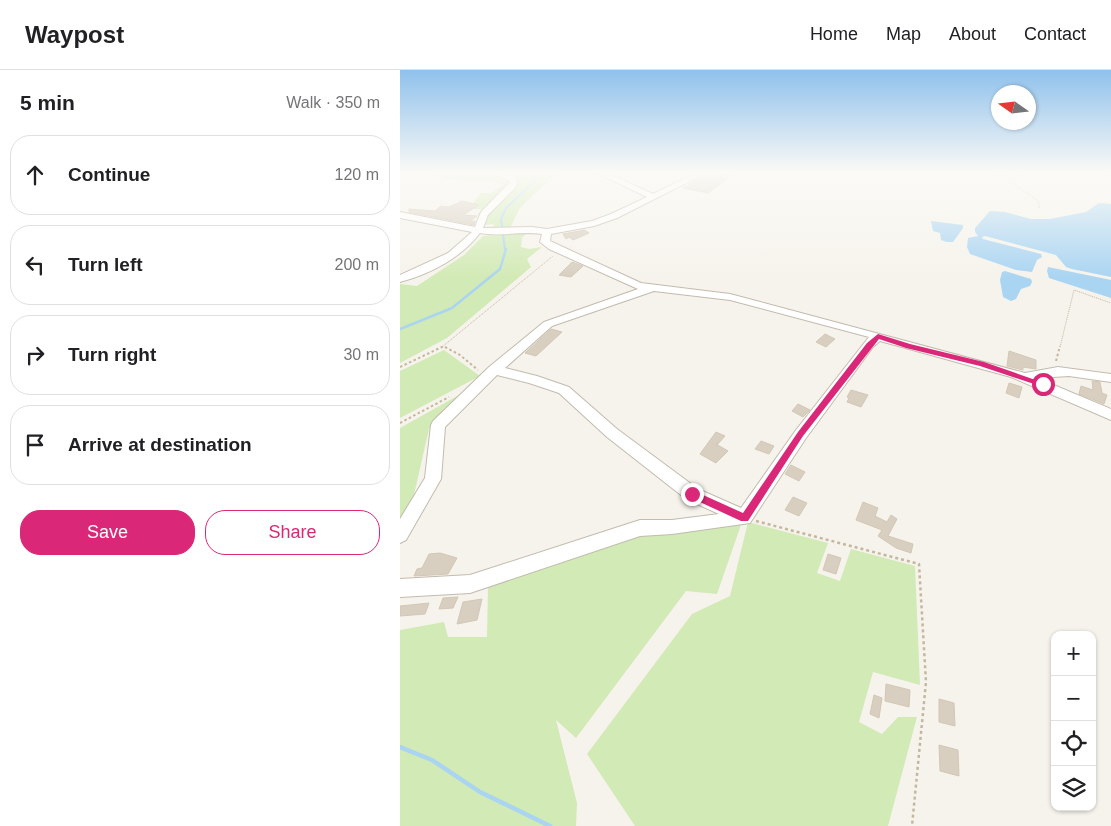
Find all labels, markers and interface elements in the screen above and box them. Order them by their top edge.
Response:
text: Waypost [25,21,124,48]
text: Home [810,24,858,44]
text: Map [886,24,921,44]
text: About [949,24,996,44]
text: Contact [1024,24,1086,44]
north arrow [991,85,1036,130]
text: 5 min [20,91,75,114]
text: Walk · 350 m [286,94,380,111]
icon: ahead [21,161,49,189]
text: Continue [68,164,150,185]
text: 120 m [335,166,379,183]
icon: left [21,251,49,279]
text: Turn left [68,254,143,275]
text: 200 m [335,256,379,273]
icon: right [21,341,49,369]
text: Turn right [68,344,156,365]
text: 30 m [343,346,379,363]
route start [1032,373,1055,396]
icon: arrive [21,431,49,459]
text: Arrive at destination [68,434,252,455]
route end [681,483,704,506]
button: Save [20,510,195,555]
button: Share [205,510,380,555]
map controls [1051,631,1096,811]
button: + [1051,631,1096,676]
button: − [1051,676,1096,721]
button: locate [1051,721,1096,766]
button: layers [1051,766,1096,811]

